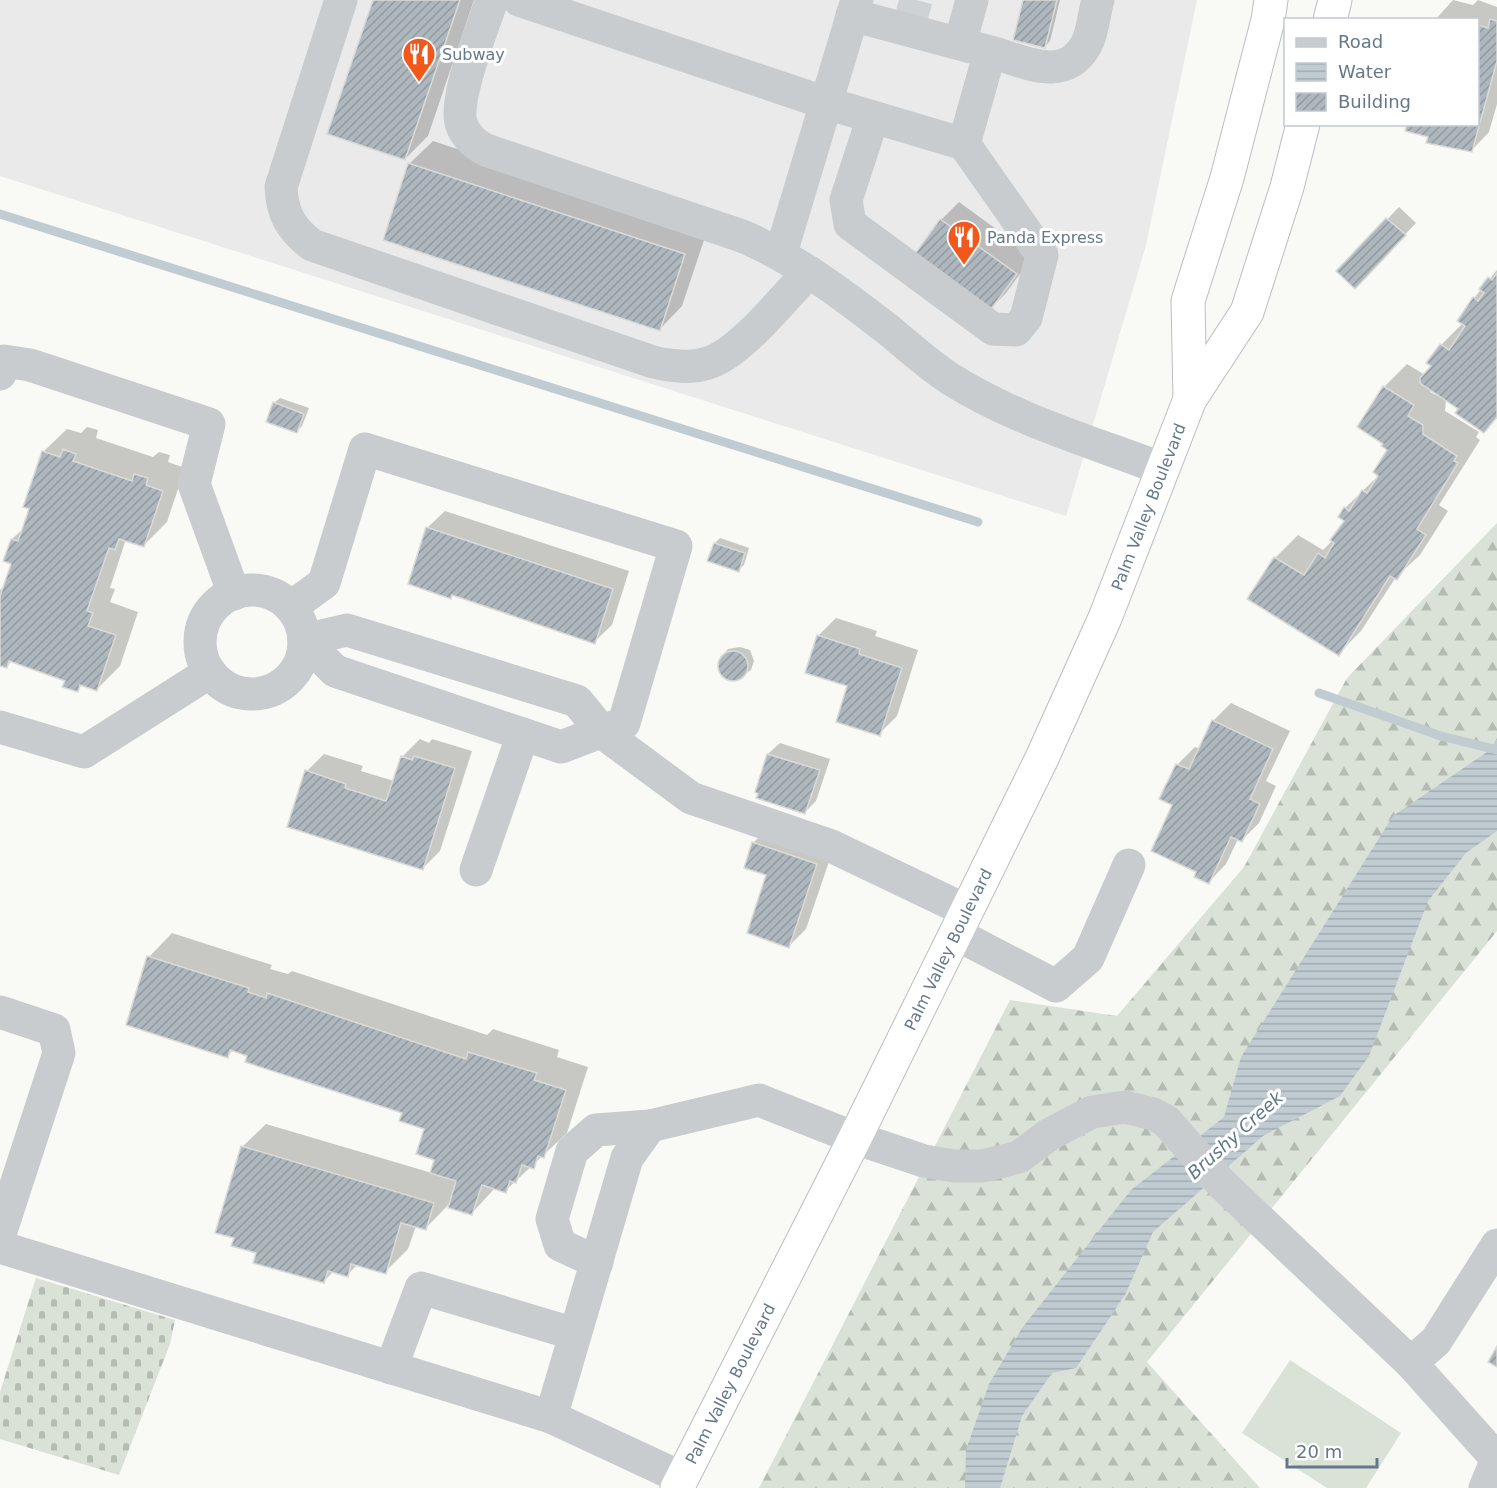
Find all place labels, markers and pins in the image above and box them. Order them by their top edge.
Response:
restaurant icon: Subway [401,36,437,83]
place label: Subway [442,45,505,64]
restaurant icon: Panda Express [946,219,982,266]
place label: Panda Express [987,228,1103,247]

